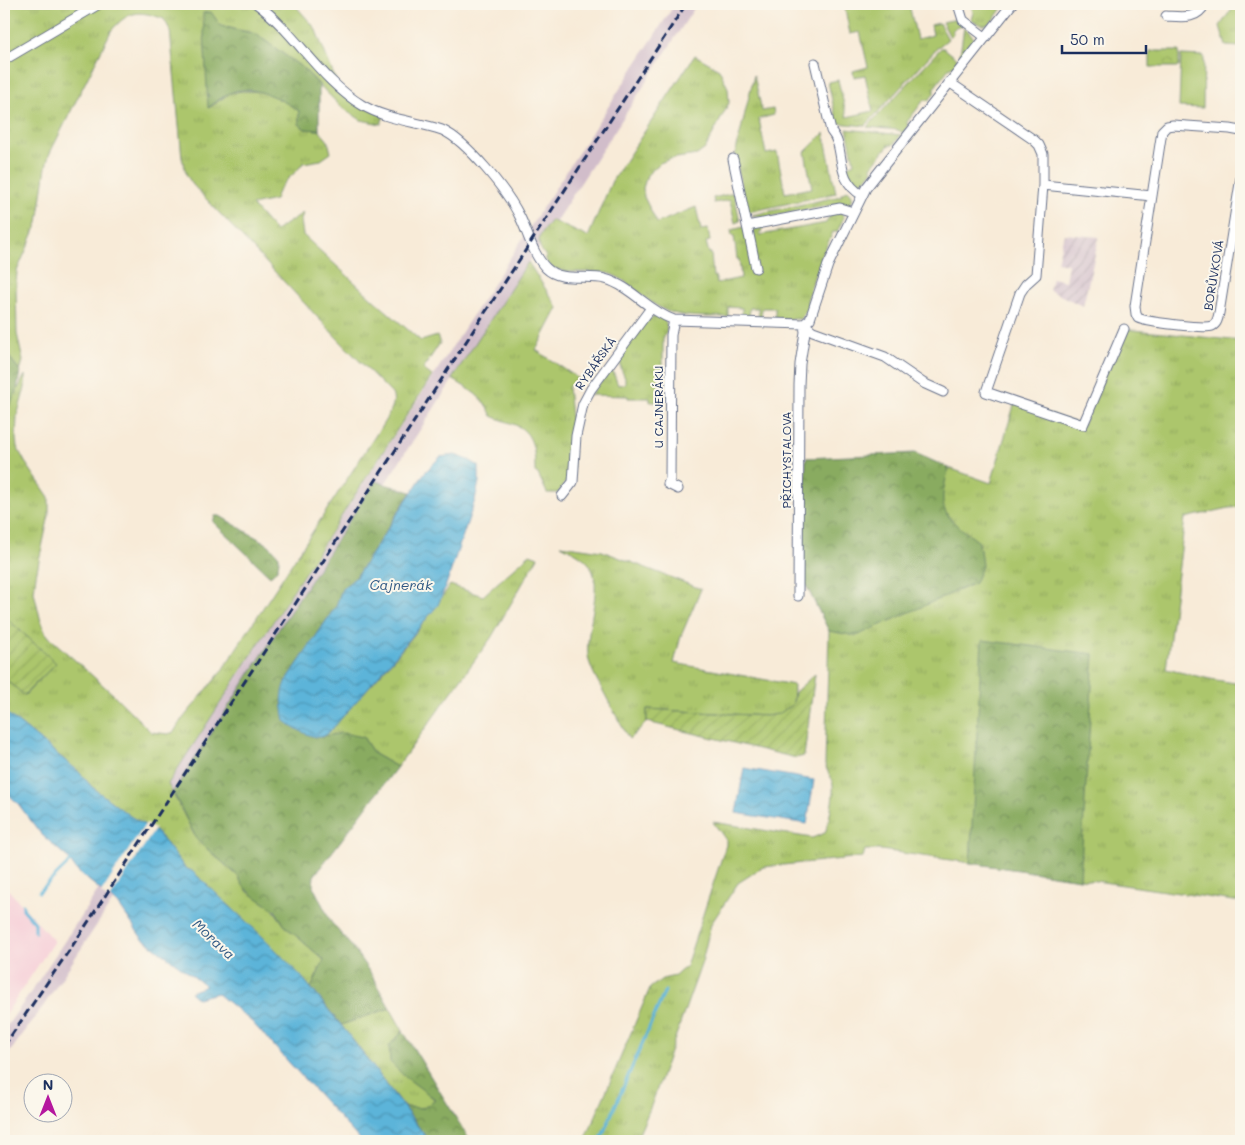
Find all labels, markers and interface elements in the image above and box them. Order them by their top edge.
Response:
scale bar [1062,22,1146,54]
text: 50 m [1070,29,1105,49]
street label: BORŮVKOVÁ [1200,238,1226,312]
street label: RYBÁŘSKÁ [571,333,619,393]
street label: U CAJNERÁKU [650,366,666,448]
street label: PŘICHYSTALOVA [778,411,794,509]
water label: Cajnerák [369,575,433,594]
water label: Morava [189,915,239,963]
north arrow [22,1072,72,1122]
text: N [43,1075,53,1094]

